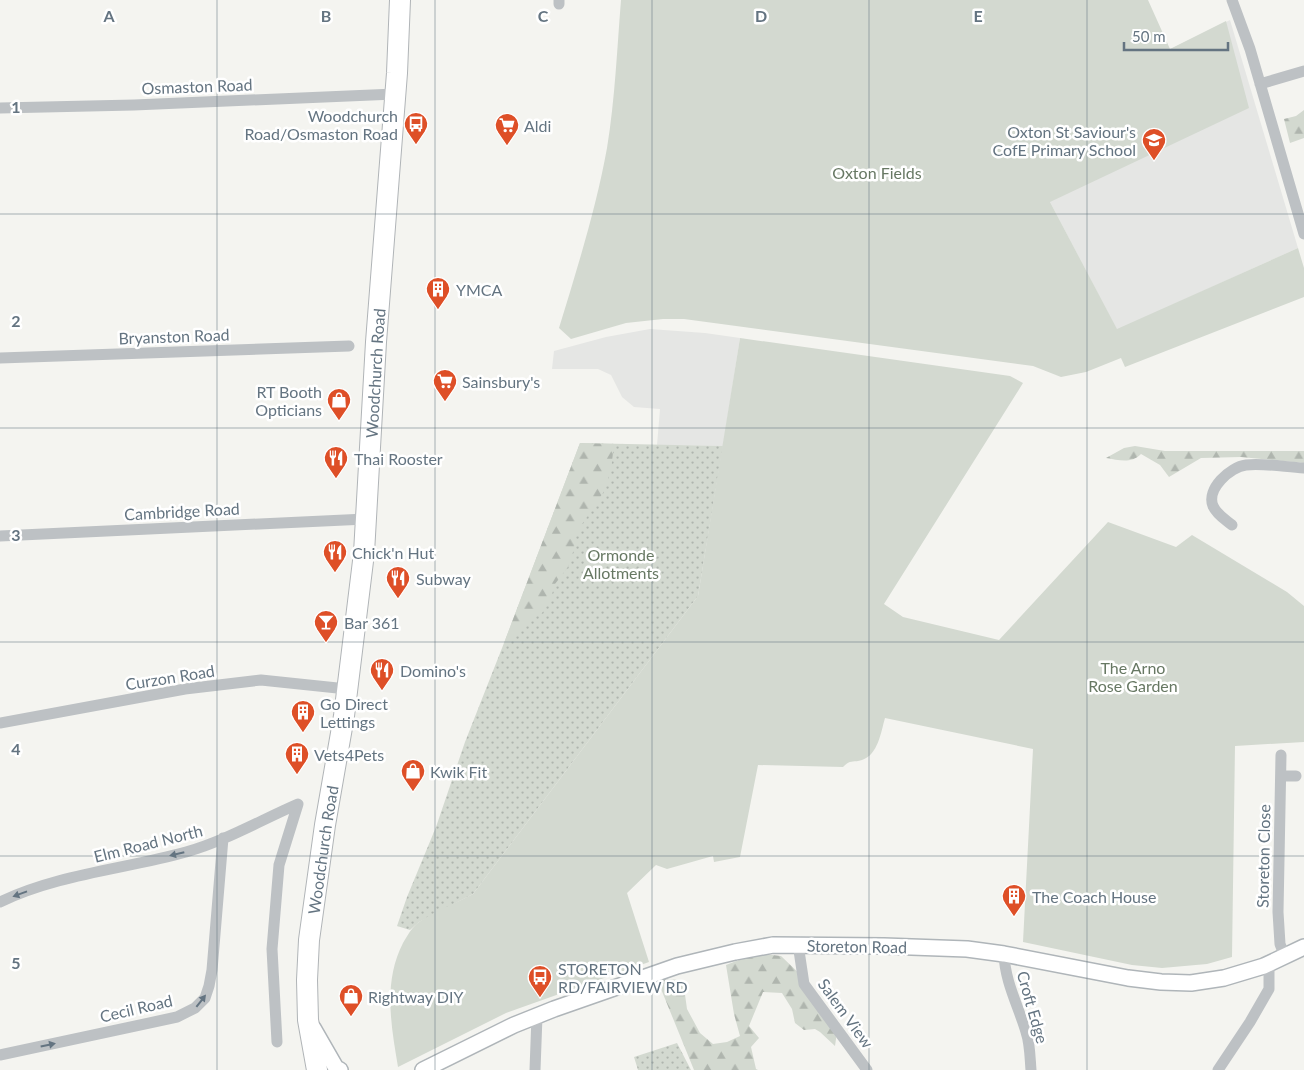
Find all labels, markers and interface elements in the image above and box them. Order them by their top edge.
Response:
text: A [102,6,115,25]
text: B [321,6,331,25]
text: C [538,6,549,25]
text: D [755,6,767,25]
text: E [973,6,983,25]
scale bar [1124,20,1228,52]
text: 50 m [1132,27,1166,45]
street label: Osmaston Road [141,75,253,97]
text: 1 [11,97,21,116]
place label: Woodchurch Road/Osmaston Road [244,106,398,143]
bus stop icon: Woodchurch Road/Osmaston Road [403,111,429,145]
supermarket icon: Aldi [494,112,520,146]
place label: Aldi [524,116,551,135]
place label: Oxton St Saviour's CofE Primary School [993,122,1136,159]
school or university icon: Oxton St Saviour's CofE Primary School [1141,127,1167,161]
park label: Oxton Fields [832,163,922,182]
building icon: YMCA [425,276,451,310]
place label: YMCA [456,280,503,299]
street label: Woodchurch Road [361,308,388,439]
text: 2 [11,311,21,330]
street label: Bryanston Road [118,325,230,347]
supermarket icon: Sainsbury's [432,368,458,402]
place label: Sainsbury's [462,372,540,391]
place label: RT Booth Opticians [255,382,322,419]
shop icon: RT Booth Opticians [326,387,352,421]
restaurant icon: Thai Rooster [323,445,349,479]
place label: Thai Rooster [354,449,443,468]
street label: Cambridge Road [124,498,240,524]
text: 3 [11,525,21,544]
restaurant icon: Chick'n Hut [322,539,348,573]
place label: Chick'n Hut [352,543,435,562]
park label: Ormonde Allotments [583,545,659,582]
restaurant icon: Subway [385,565,411,599]
place label: Subway [416,569,472,588]
bar icon: Bar 361 [313,609,339,643]
place label: Bar 361 [344,613,400,632]
restaurant icon: Domino's [369,657,395,691]
park label: The Arno Rose Garden [1088,658,1178,695]
street label: Curzon Road [124,661,216,693]
place label: Domino's [400,661,466,680]
place label: Go Direct Lettings [320,694,388,731]
building icon: Go Direct Lettings [290,699,316,733]
text: 4 [11,739,21,758]
building icon: Vets4Pets [284,741,310,775]
place label: Vets4Pets [314,745,384,764]
shop icon: Kwik Fit [400,758,426,792]
place label: Kwik Fit [430,762,487,781]
street label: Woodchurch Road [303,784,341,915]
street label: Storeton Close [1253,804,1273,908]
street label: Elm Road North [92,820,204,866]
one-way arrow [170,850,185,858]
building icon: The Coach House [1001,883,1027,917]
place label: The Coach House [1032,887,1156,906]
one-way arrow [12,891,27,898]
street label: Storeton Road [807,936,907,956]
text: 5 [11,953,21,972]
place label: STORETON RD/FAIRVIEW RD [558,959,688,996]
bus stop icon: STORETON RD/FAIRVIEW RD [527,964,553,998]
street label: Croft Edge [1014,969,1052,1045]
street label: Salem View [814,975,878,1052]
shop icon: Rightway DIY [338,983,364,1017]
place label: Rightway DIY [368,987,463,1006]
street label: Cecil Road [98,990,174,1026]
one-way arrow [196,994,207,1007]
one-way arrow [40,1041,55,1049]

